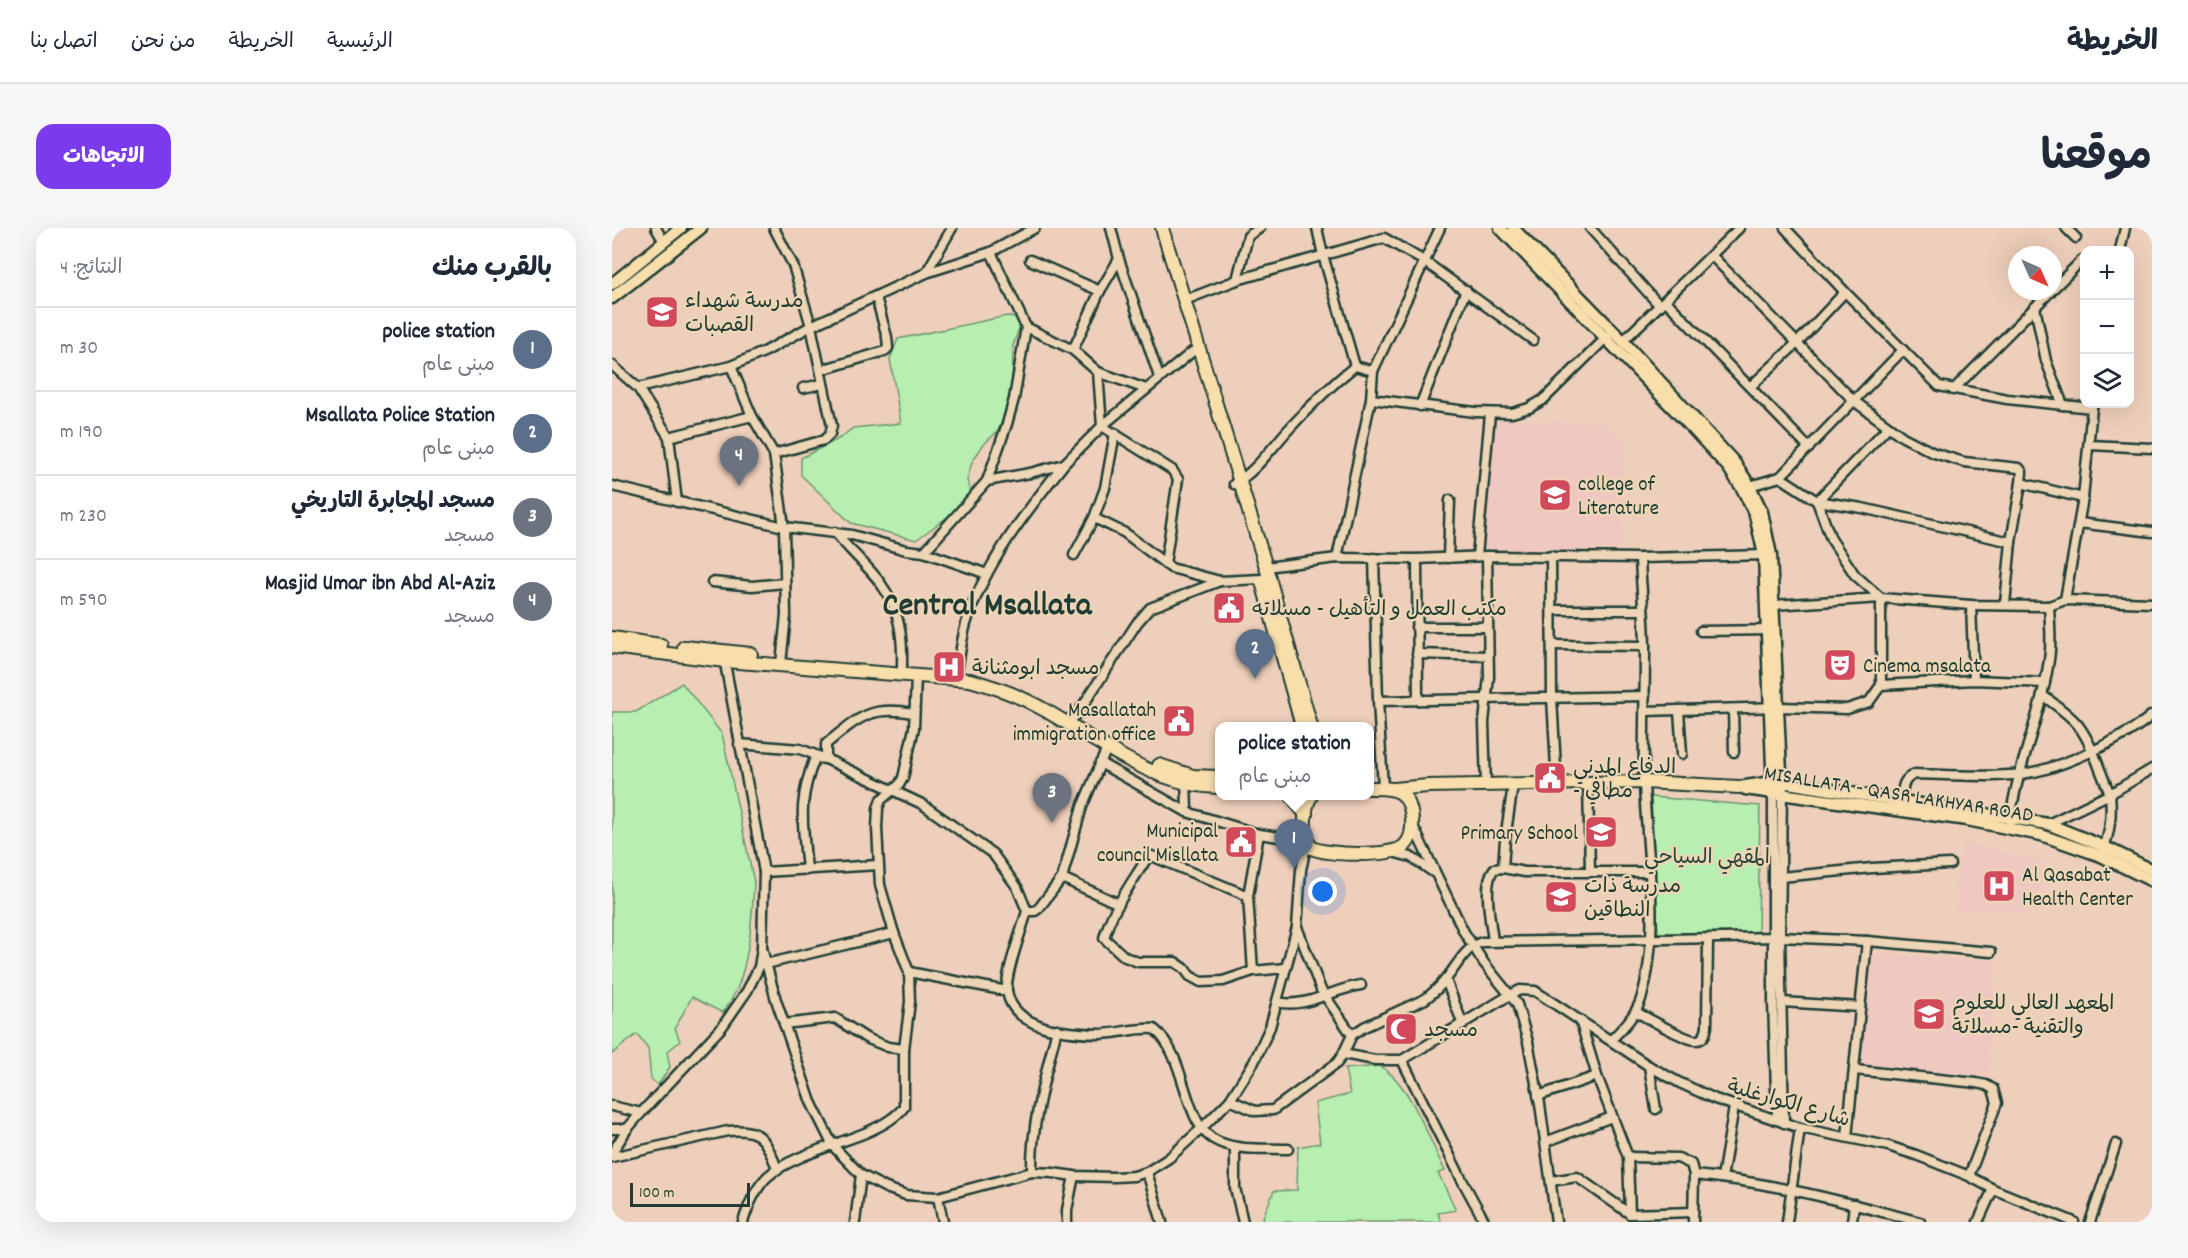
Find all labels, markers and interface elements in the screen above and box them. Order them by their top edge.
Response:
text: الخريطة [2067,24,2158,64]
text: اتصل بنا [30,28,98,58]
text: من نحن [131,28,195,58]
text: الخريطة [228,28,294,58]
text: الرئيسية [327,28,393,58]
button: الاتجاهات [36,124,171,189]
text: موقعنا [2041,130,2152,190]
north arrow [2008,246,2062,300]
map controls [2080,246,2134,408]
button: + [2080,246,2134,300]
text: بالقرب منك [432,251,552,288]
text: النتائج: 4 [60,255,122,283]
place label: مدرسة شهداء القصبات [685,288,804,342]
school or university icon: مدرسة شهداء القصبات [644,294,680,330]
button: − [2080,300,2134,354]
text: police station [382,317,495,348]
text: 30 m [60,335,98,363]
text: 1 [530,335,535,363]
text: مبنى عام [422,352,495,380]
button: layers [2080,354,2134,408]
text: Msallata Police Station [305,401,495,432]
text: 190 m [60,419,103,447]
text: 2 [528,419,537,447]
text: مبنى عام [422,436,495,464]
pin: 4 [720,436,758,486]
place label: college of Literature [1578,471,1659,525]
school or university icon: college of Literature [1537,477,1573,513]
text: مسجد المجابرة التاريخي [291,487,495,518]
text: 230 m [60,503,107,531]
text: 3 [528,503,537,531]
text: مسجد [444,523,495,551]
text: Masjid Umar ibn Abd Al-Aziz [265,569,495,600]
district label: Central Msallata [883,584,1093,631]
text: 590 m [60,587,108,615]
text: 4 [528,587,537,615]
public building icon: مكتب العمل و التأهيل - مسلاته [1211,590,1247,626]
place label: مكتب العمل و التأهيل - مسلاته [1252,596,1507,626]
text: مسجد [444,604,495,632]
pin: 2 [1236,630,1274,679]
theatre icon: Cinema msalata [1822,647,1858,683]
hospital icon: مسجد ابومثنانة [931,649,967,685]
place label: Cinema msalata [1863,653,1992,683]
place label: مسجد ابومثنانة [972,655,1100,685]
place label: Masallatah immigration office [1013,697,1156,751]
public building icon: Masallatah immigration office [1161,703,1197,739]
popup [1215,722,1374,800]
text: police station [1238,729,1351,760]
place label: الدفاع المدني - مطافي [1573,754,1676,808]
public building icon: الدفاع المدني - مطافي [1532,760,1568,796]
street label: MISALLATA - QASR LAKHYAR ROAD [1762,760,2035,832]
text: مبنى عام [1238,764,1311,792]
pin: 3 [1032,774,1072,823]
school or university icon: Primary School [1583,814,1619,850]
place label: Municipal council Misllata [1097,818,1219,872]
pin: 1 [1274,820,1314,869]
place label: Primary School [1460,820,1578,850]
public building icon: Municipal council Misllata [1223,824,1259,860]
park label: المقهي السياحي [1644,844,1770,875]
place label: Al Qasabat Health Center [2022,862,2133,916]
hospital icon: Al Qasabat Health Center [1981,868,2017,904]
place label: مدرسة ذات النطاقين [1584,873,1681,927]
your location [1308,877,1337,906]
school or university icon: مدرسة ذات النطاقين [1543,879,1579,915]
place label: المعهد العالي للعلوم والتقنية -مسلاتة [1952,990,2115,1044]
school or university icon: المعهد العالي للعلوم والتقنية -مسلاتة [1911,996,1947,1032]
mosque icon: مسجد [1383,1011,1419,1047]
place label: مسجد [1424,1017,1478,1047]
street label: شارع الكوارغلية [1723,1073,1853,1137]
scale bar [630,1180,750,1208]
text: 100 m [639,1182,675,1205]

